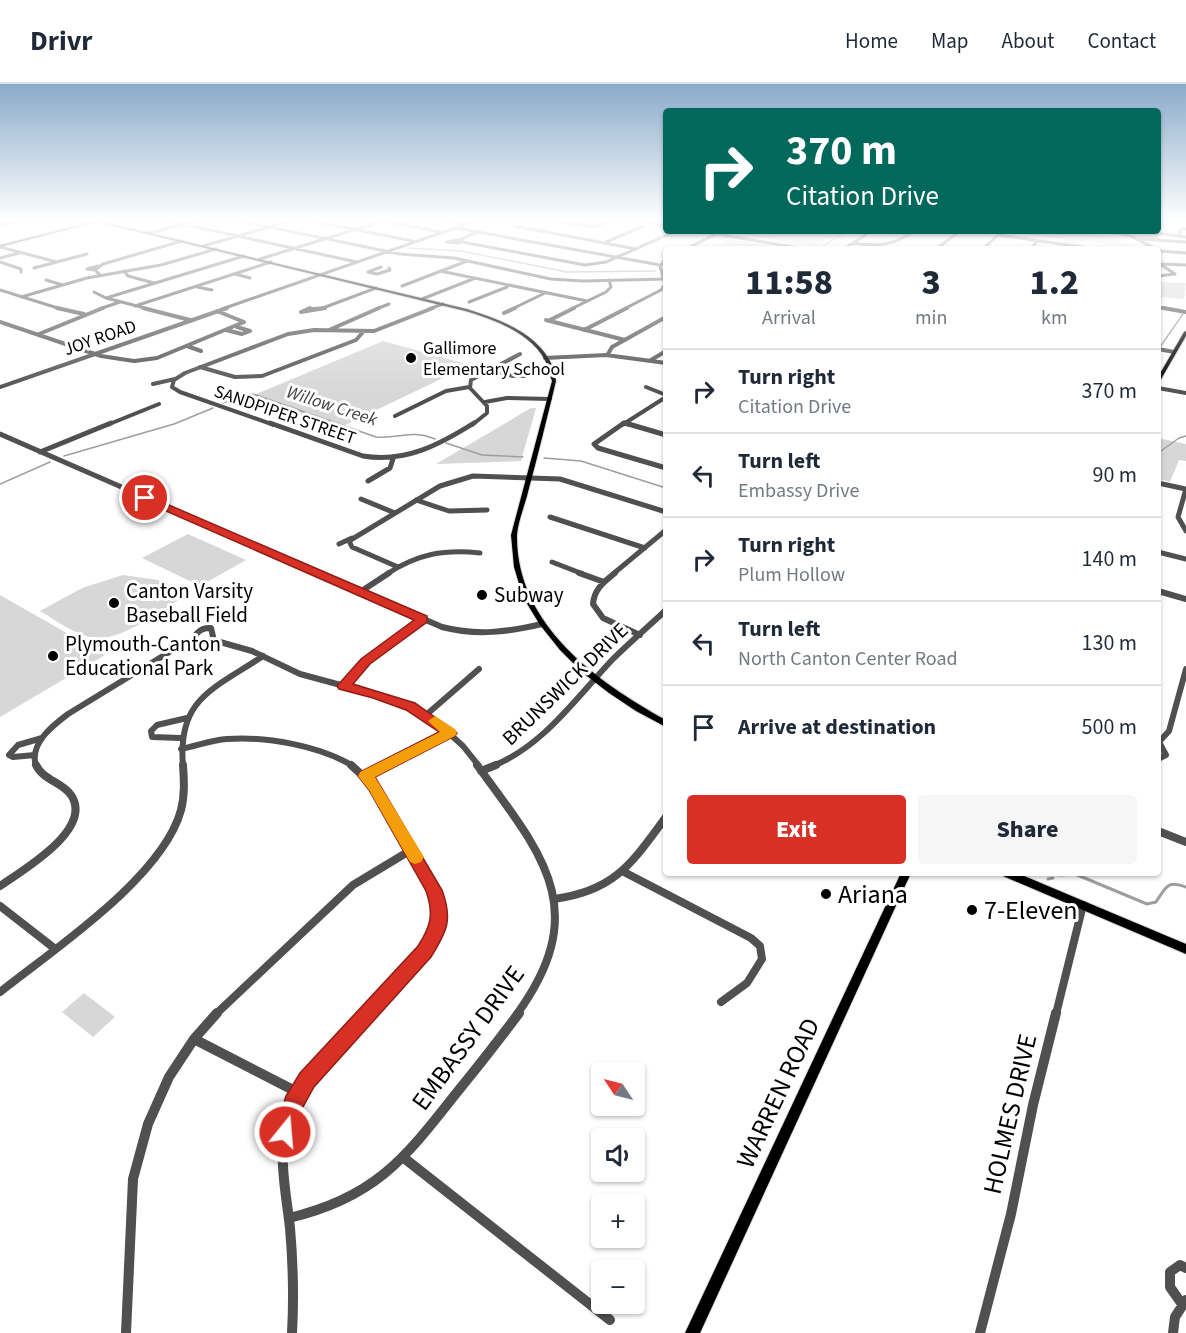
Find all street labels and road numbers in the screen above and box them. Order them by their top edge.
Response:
street label: JOY ROAD [60,314,140,362]
street label: SANDPIPER STREET [211,379,360,451]
street label: BRUNSWICK DRIVE [495,616,635,752]
street label: EMBASSY DRIVE [403,958,533,1118]
street label: WARREN ROAD [727,1012,829,1174]
street label: HOLMES DRIVE [974,1030,1046,1198]

